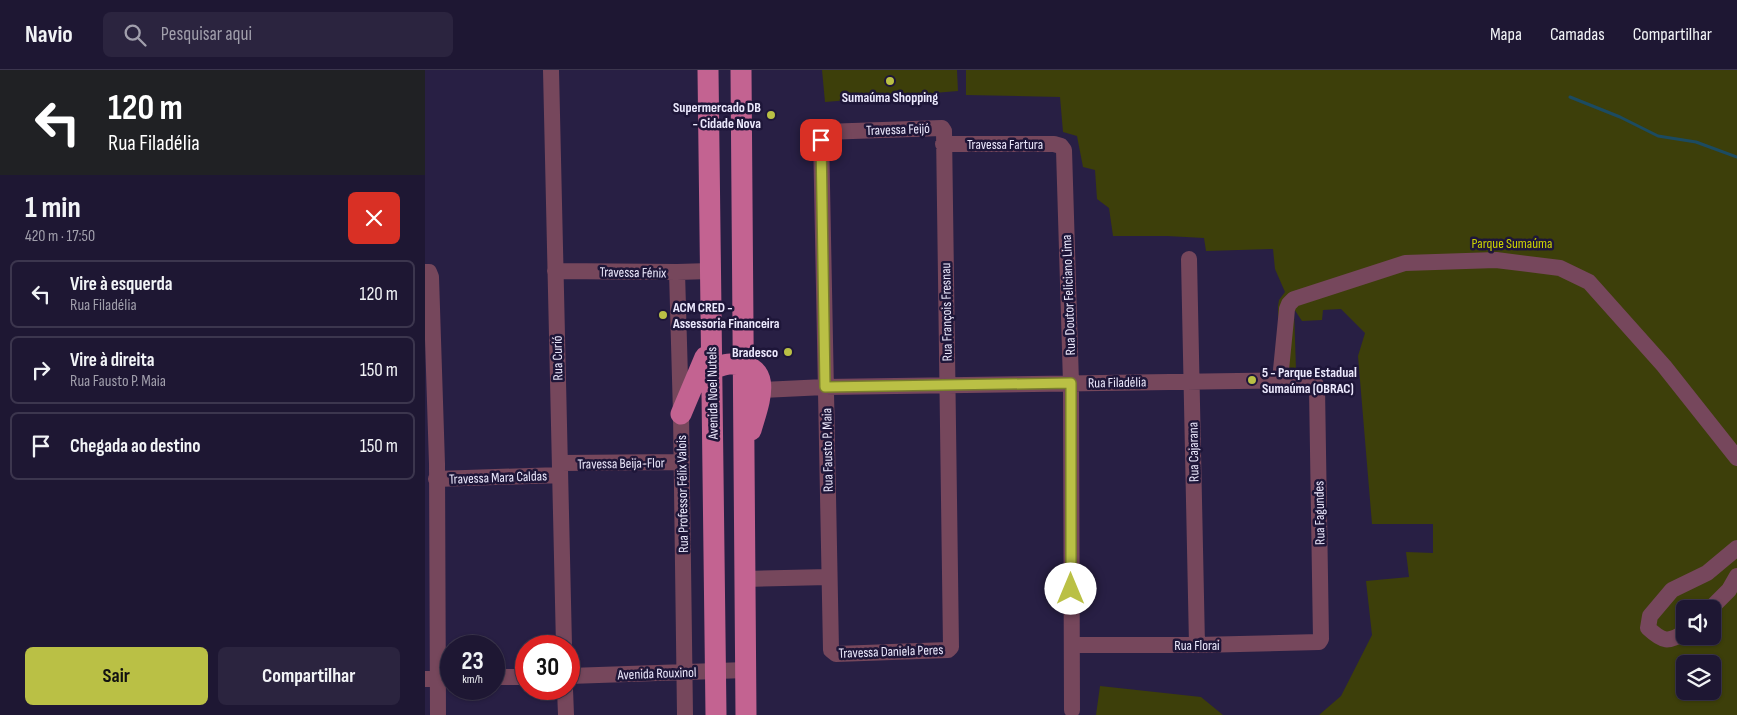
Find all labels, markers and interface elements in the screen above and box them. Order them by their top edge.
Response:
search box [103,12,453,57]
text: Navio [25,20,73,49]
icon: search [121,21,149,49]
text: Pesquisar aqui [161,23,252,46]
text: Mapa [1490,24,1522,45]
text: Camadas [1550,24,1605,45]
text: Compartilhar [1633,24,1712,45]
marker: Sumaúma Shopping [884,75,896,87]
text: 120 m [108,87,183,130]
place label: Sumaúma Shopping [842,89,938,106]
icon: left [25,90,90,155]
place label: Supermercado DB - Cidade Nova [673,99,761,132]
marker: Supermercado DB - Cidade Nova [765,109,777,121]
pin [800,119,842,161]
street label: Travessa Feijó [866,120,930,139]
icon: arrive [807,126,835,154]
text: Rua Filadélia [108,130,200,157]
street label: Travessa Fartura [967,136,1043,153]
text: 1 min [25,190,81,226]
button: close [348,192,400,244]
text: 420 m · 17:50 [25,227,95,246]
street label: Rua Doutor Feliciano Lima [1058,234,1079,356]
park label: Parque Sumaúma [1472,235,1552,252]
street label: Rua François Fresnau [937,262,956,361]
street label: Travessa Fénix [599,263,667,282]
text: Vire à esquerda [70,273,172,296]
icon: left [27,280,55,308]
text: 120 m [360,283,398,306]
text: Rua Filadélia [70,296,137,315]
place label: ACM CRED - Assessoria Financeira [672,299,780,332]
marker: ACM CRED - Assessoria Financeira [657,309,669,321]
street label: Rua Curió [549,335,566,381]
place label: Bradesco [732,344,778,361]
marker: Bradesco [782,346,794,358]
street label: Avenida Noel Nutels [703,347,722,440]
text: Vire à direita [70,349,154,372]
icon: right [27,356,55,384]
text: 150 m [360,359,398,382]
place label: 5 - Parque Estadual Sumaúma (OBRAC) [1262,364,1357,397]
text: Rua Fausto P. Maia [70,372,166,391]
street label: Rua Filadélia [1088,373,1146,392]
marker: 5 - Parque Estadual Sumaúma (OBRAC) [1246,374,1258,386]
street label: Rua Fausto P. Maia [818,408,837,492]
street label: Rua Cajarana [1184,422,1203,482]
icon: arrive [27,432,55,460]
text: Chegada ao destino [70,435,200,458]
text: 150 m [360,435,398,458]
street label: Rua Professor Félix Valois [673,435,692,553]
street label: Travessa Beija-Flor [577,454,665,473]
street label: Travessa Mara Caldas [449,467,547,488]
street label: Rua Fagundes [1310,481,1329,545]
position arrow [1044,562,1096,614]
map controls [1676,600,1721,700]
button: sound [1676,600,1721,645]
speed limit sign: 30 [515,635,580,700]
street label: Rua Florai [1174,637,1220,654]
street label: Travessa Daniela Peres [838,641,944,662]
text: 23 [461,646,484,677]
button: Sair [25,647,208,705]
button: Compartilhar [218,647,400,705]
button: layers [1676,655,1721,700]
street label: Avenida Rouxinol [616,664,697,683]
text: km/h [462,672,483,687]

